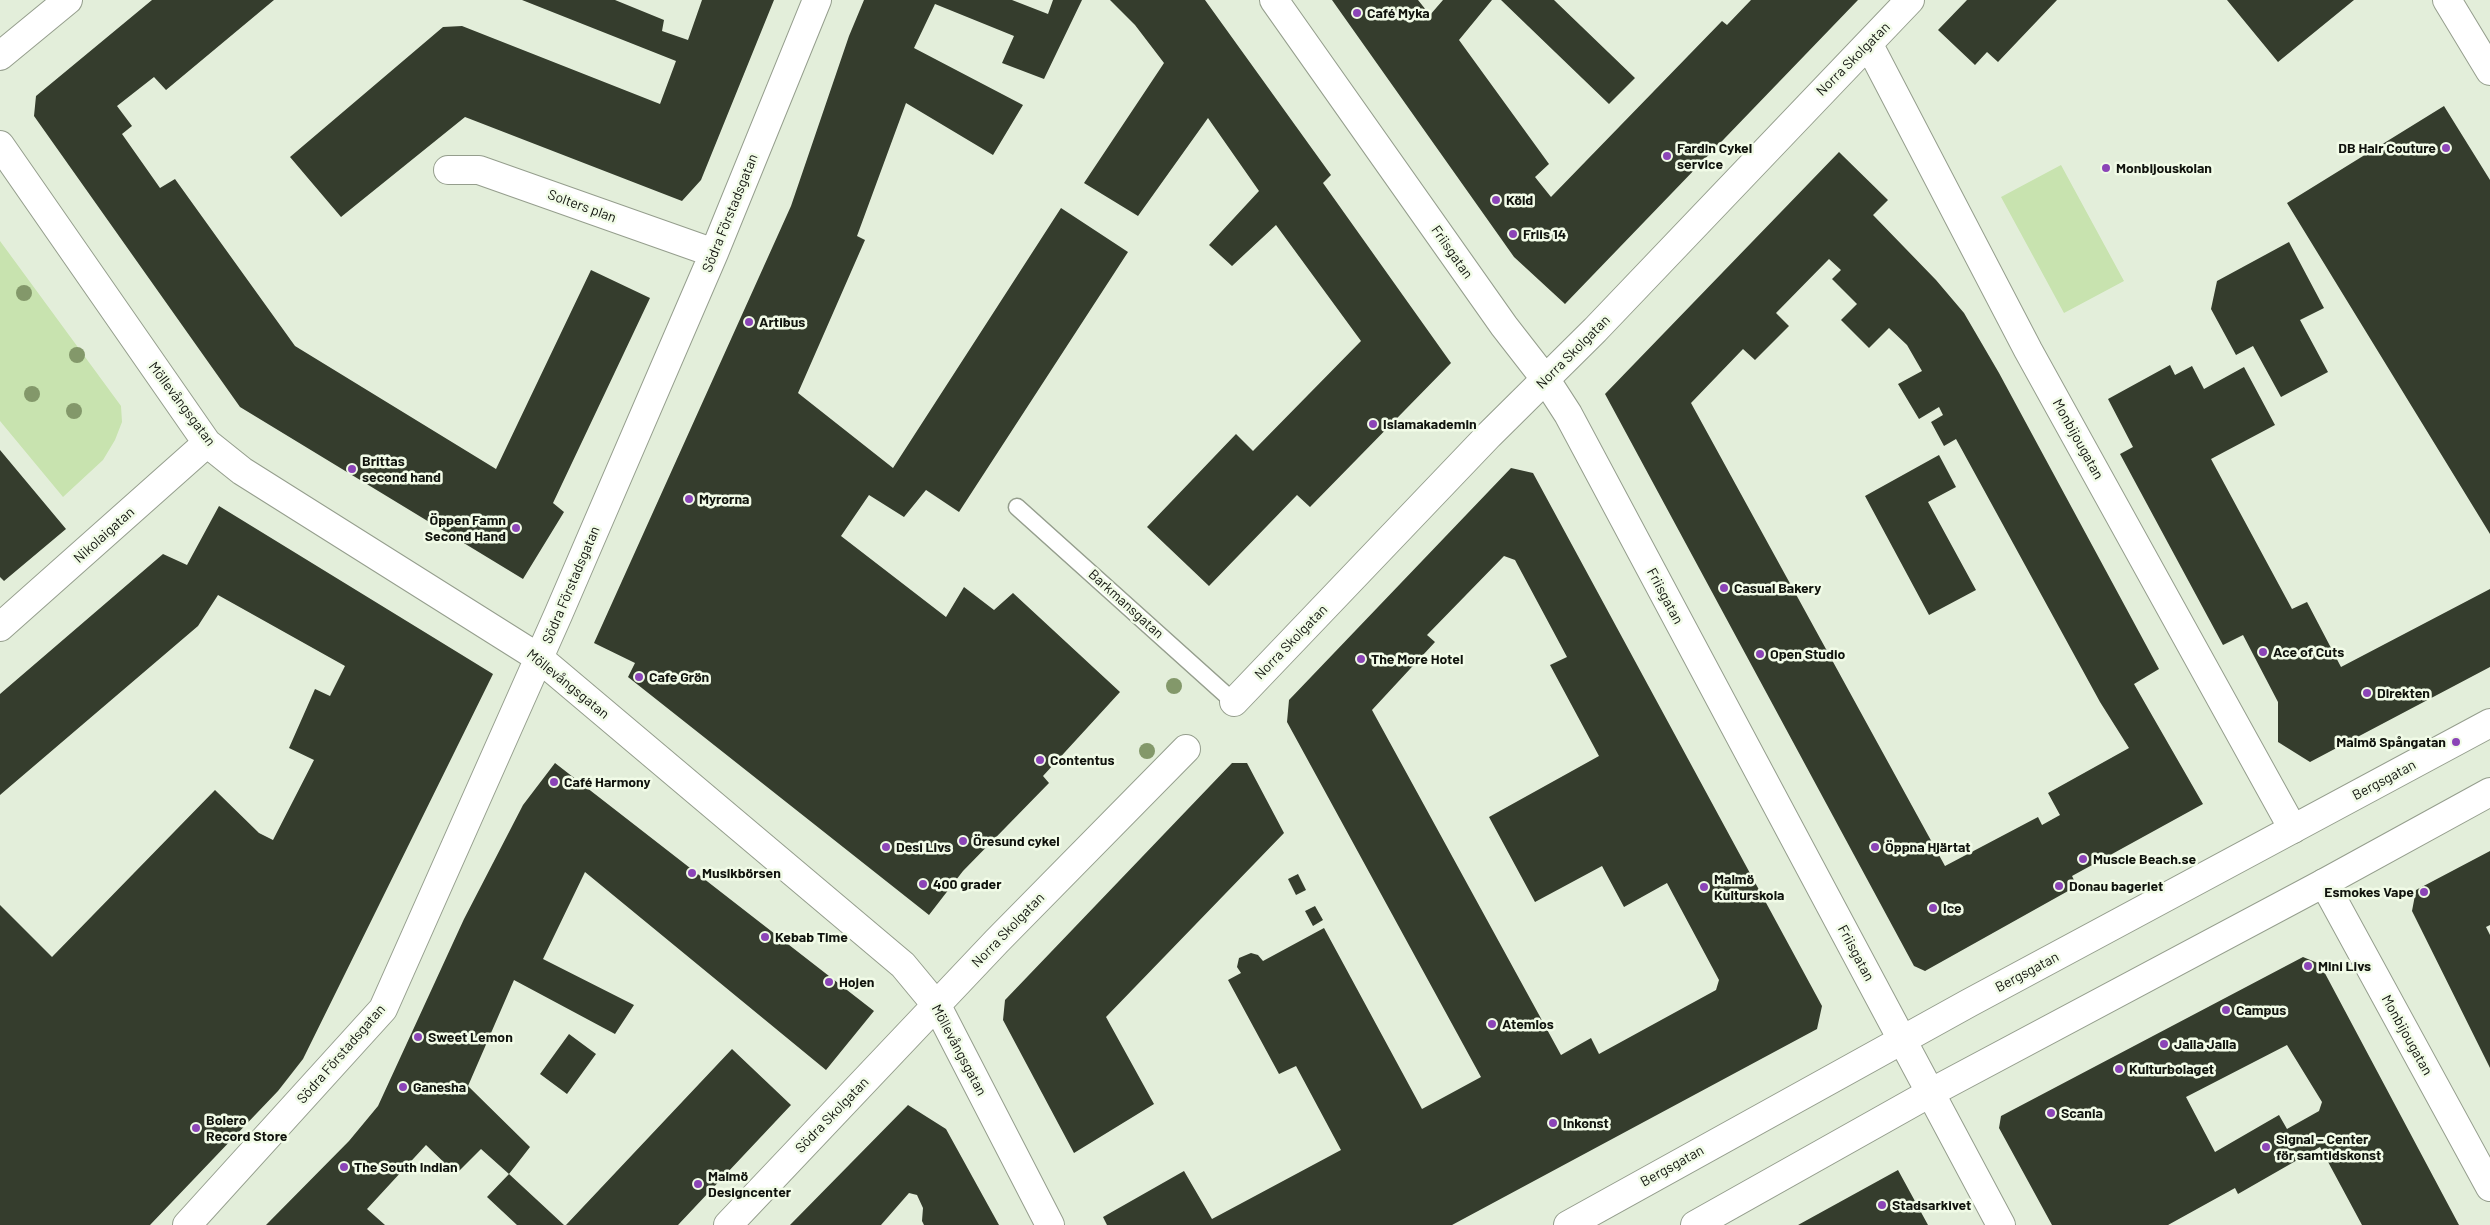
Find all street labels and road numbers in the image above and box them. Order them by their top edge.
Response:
street label: Norra Skolgatan [1813,19,1893,99]
street label: Södra Förstadsgatan [699,151,761,275]
street label: Solters plan [545,186,619,226]
street label: Friisgatan [1428,222,1476,282]
street label: Norra Skolgatan [1533,312,1613,392]
street label: Möllevångsgatan [145,359,219,449]
street label: Monbijougatan [2049,396,2107,482]
street label: Nikolaigatan [70,503,138,567]
street label: Södra Förstadsgatan [539,524,603,646]
street label: Friisgatan [1643,565,1687,627]
street label: Barkmansgatan [1085,566,1167,642]
street label: Norra Skolgatan [1251,601,1331,683]
street label: Möllevångsgatan [523,646,613,722]
street label: Bergsgatan [2349,756,2419,804]
street label: Norra Skolgatan [968,889,1048,971]
street label: Friisgatan [1834,922,1878,984]
street label: Bergsgatan [1992,948,2062,996]
street label: Monbijougatan [2378,992,2436,1078]
street label: Södra Förstadsgatan [293,1001,389,1107]
street label: Möllevångsgatan [928,1002,990,1098]
street label: Södra Skolgatan [792,1074,872,1156]
street label: Bergsgatan [1637,1142,1707,1190]

